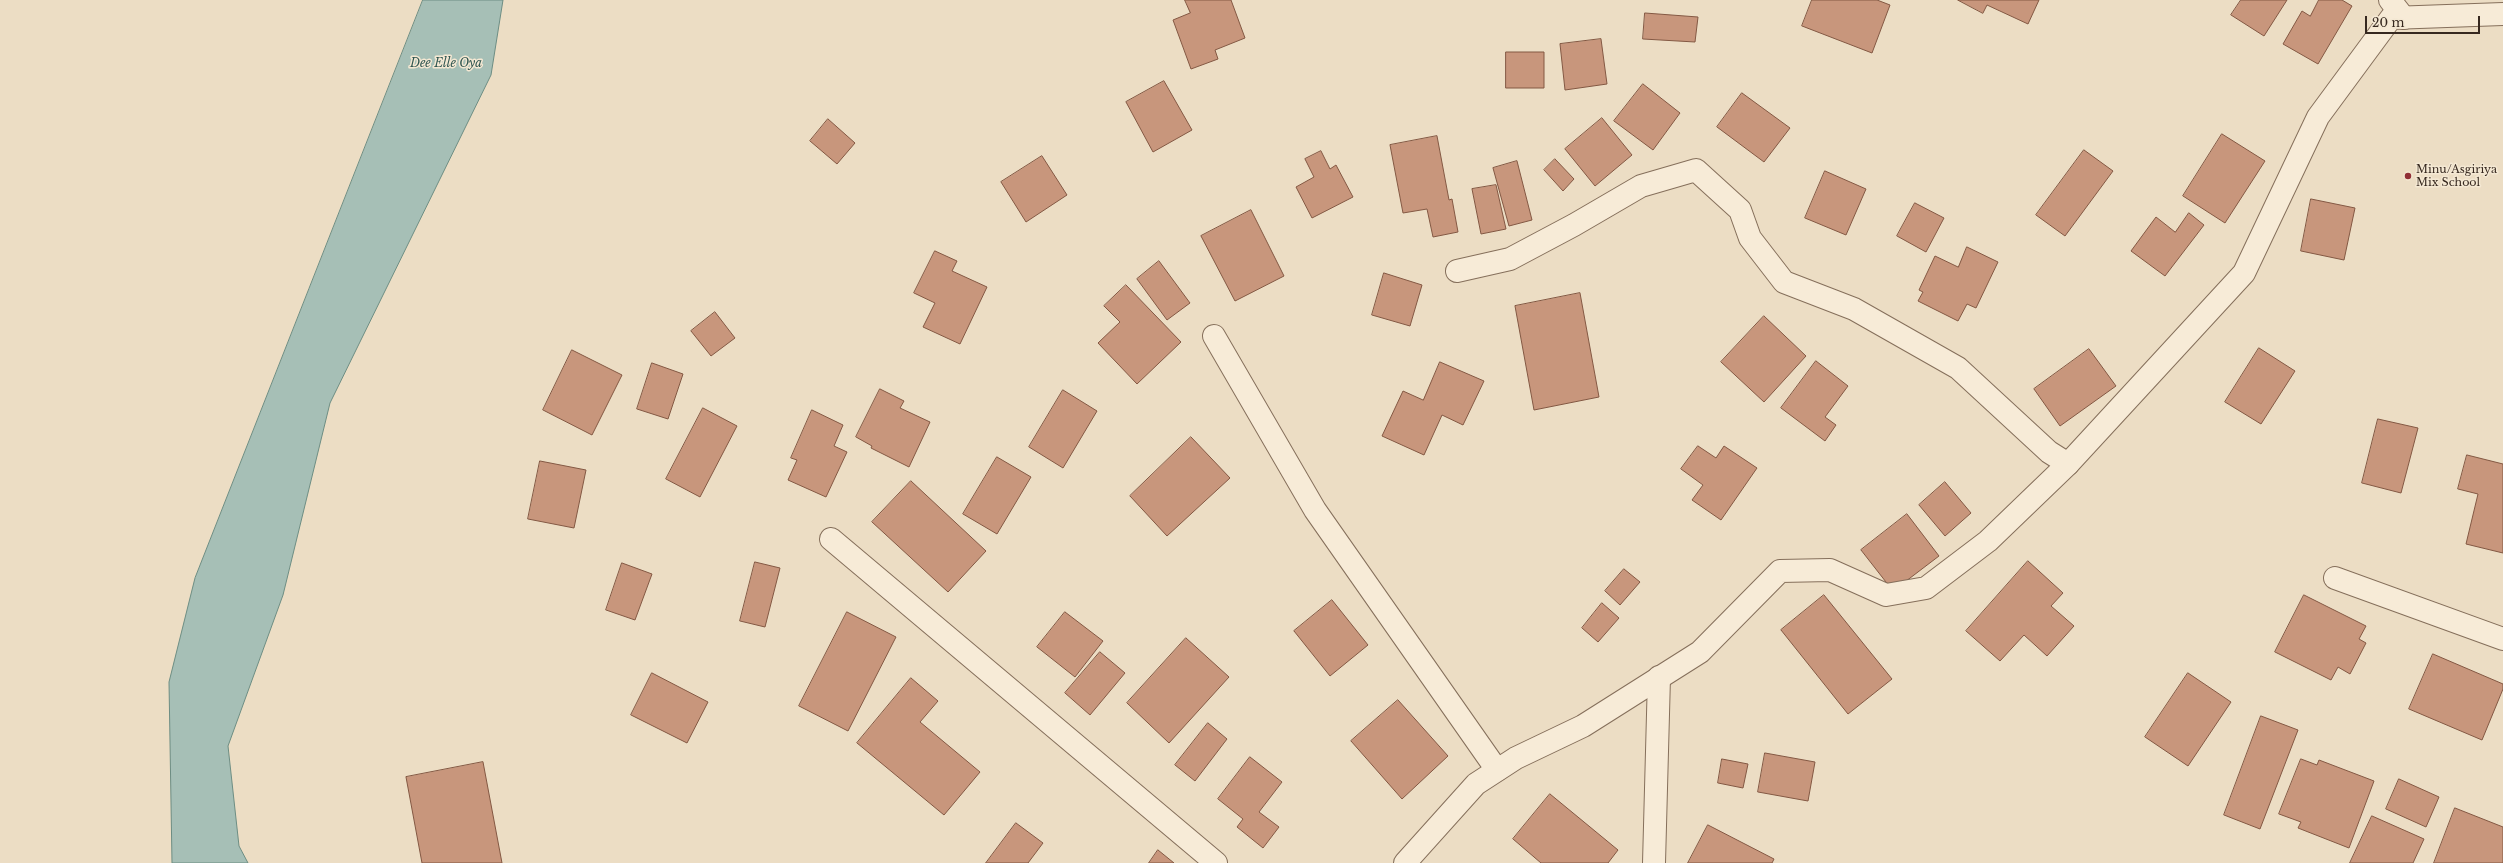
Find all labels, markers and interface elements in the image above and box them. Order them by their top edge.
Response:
scale bar [2367,8,2482,34]
text: 20 m [2372,15,2404,30]
water label: Dee Elle Oya [410,57,482,71]
place label: Minu/Asgiriya Mix School [2416,163,2497,189]
marker: Minu/Asgiriya Mix School [2403,171,2413,181]

